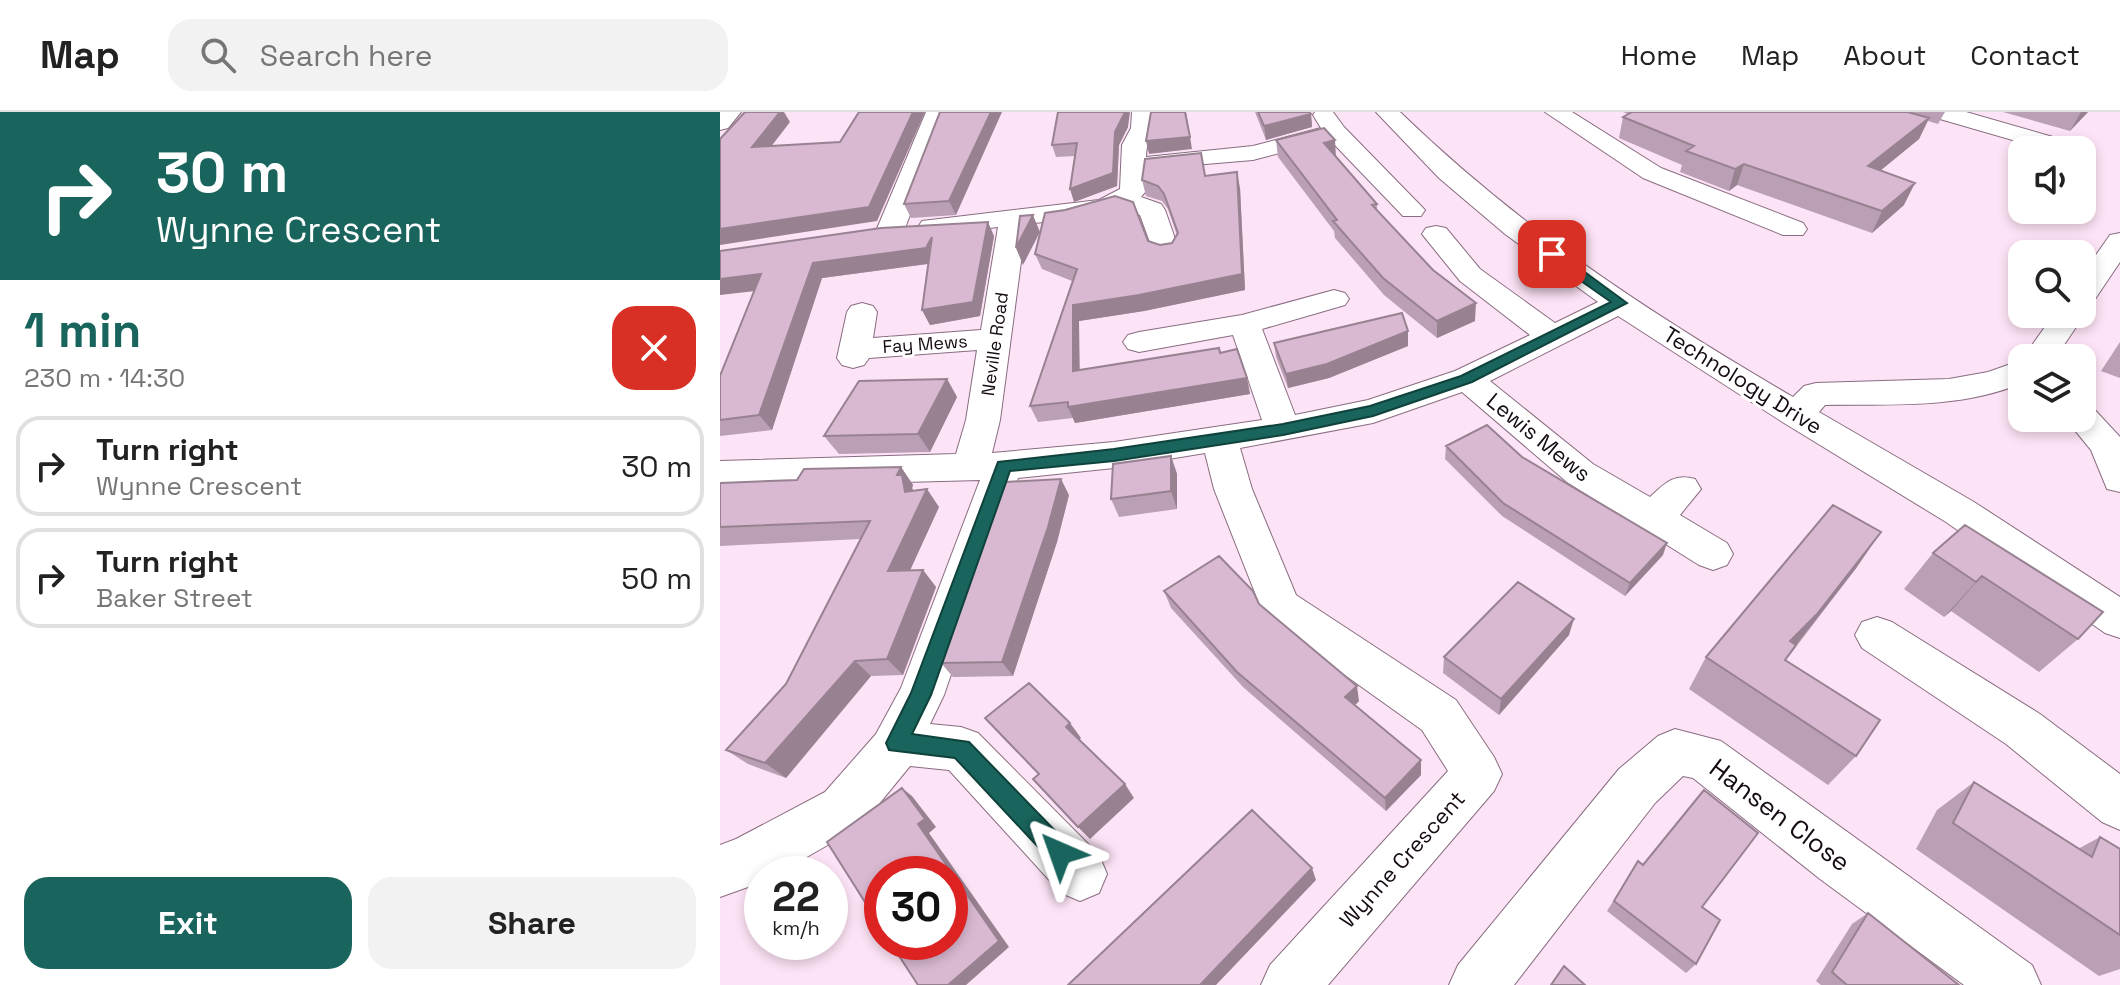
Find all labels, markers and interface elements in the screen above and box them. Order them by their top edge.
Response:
search box [168,19,728,91]
text: Map [40,31,120,79]
icon: search [196,33,240,77]
text: Search here [260,36,433,75]
text: Home [1621,37,1697,73]
text: Map [1741,37,1799,73]
text: About [1843,37,1926,73]
text: Contact [1970,37,2080,73]
map controls [2008,136,2096,432]
button: sound [2008,136,2096,224]
text: 30 m [156,137,288,208]
icon: right [24,144,128,248]
text: Wynne Crescent [156,207,441,253]
pin [1518,220,1586,288]
icon: arrive [1530,232,1574,276]
button: search [2008,240,2096,328]
street label: Neville Road [976,291,1013,397]
text: 1 min [24,300,141,361]
button: close [612,306,696,390]
street label: Technology Drive [1658,320,1828,440]
street label: Fay Mews [882,329,968,358]
button: layers [2008,344,2096,432]
text: 230 m · 14:30 [24,361,185,395]
street label: Lewis Mews [1481,386,1597,488]
text: Turn right [96,430,239,469]
icon: right [28,444,72,488]
text: 30 m [621,447,692,486]
text: Wynne Crescent [96,469,302,503]
text: Turn right [96,542,239,581]
icon: right [28,556,72,600]
text: 50 m [621,559,692,598]
text: Baker Street [96,581,253,615]
street label: Hansen Close [1703,751,1857,879]
street label: Wynne Crescent [1333,785,1471,933]
position arrow [1018,811,1102,895]
speed limit sign: 30 [864,856,968,960]
text: 22 [772,872,820,923]
button: Exit [24,877,352,969]
button: Share [368,877,696,969]
text: km/h [772,915,820,941]

